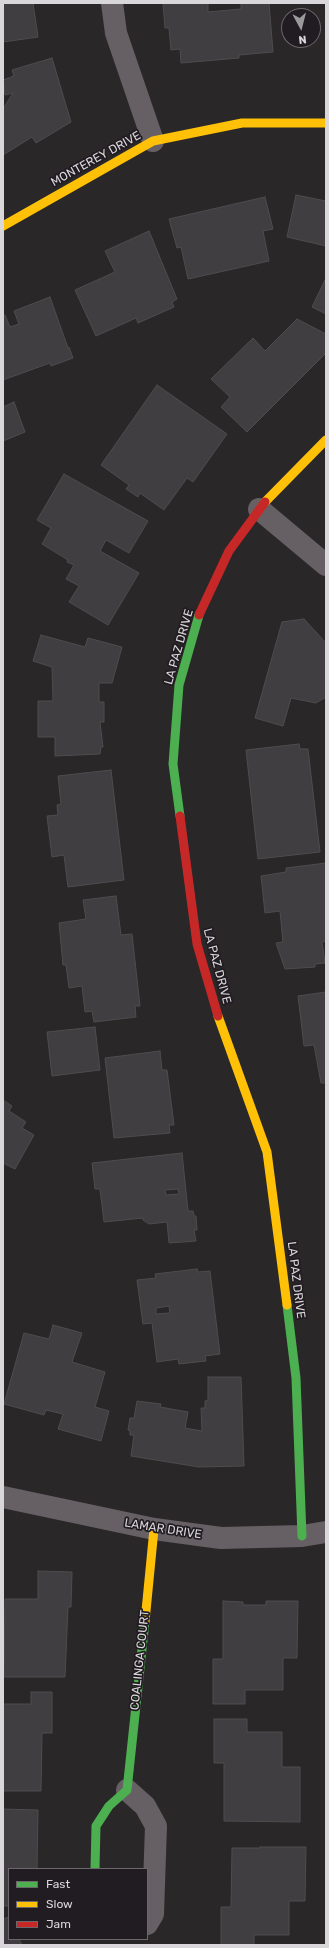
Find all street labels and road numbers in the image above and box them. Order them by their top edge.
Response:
street label: MONTEREY DRIVE [49,128,143,190]
street label: LA PAZ DRIVE [161,608,197,686]
street label: LA PAZ DRIVE [200,927,234,1005]
street label: LA PAZ DRIVE [284,1241,308,1319]
street label: LAMAR DRIVE [124,1516,202,1542]
street label: COALINGA COURT [128,1609,152,1711]

